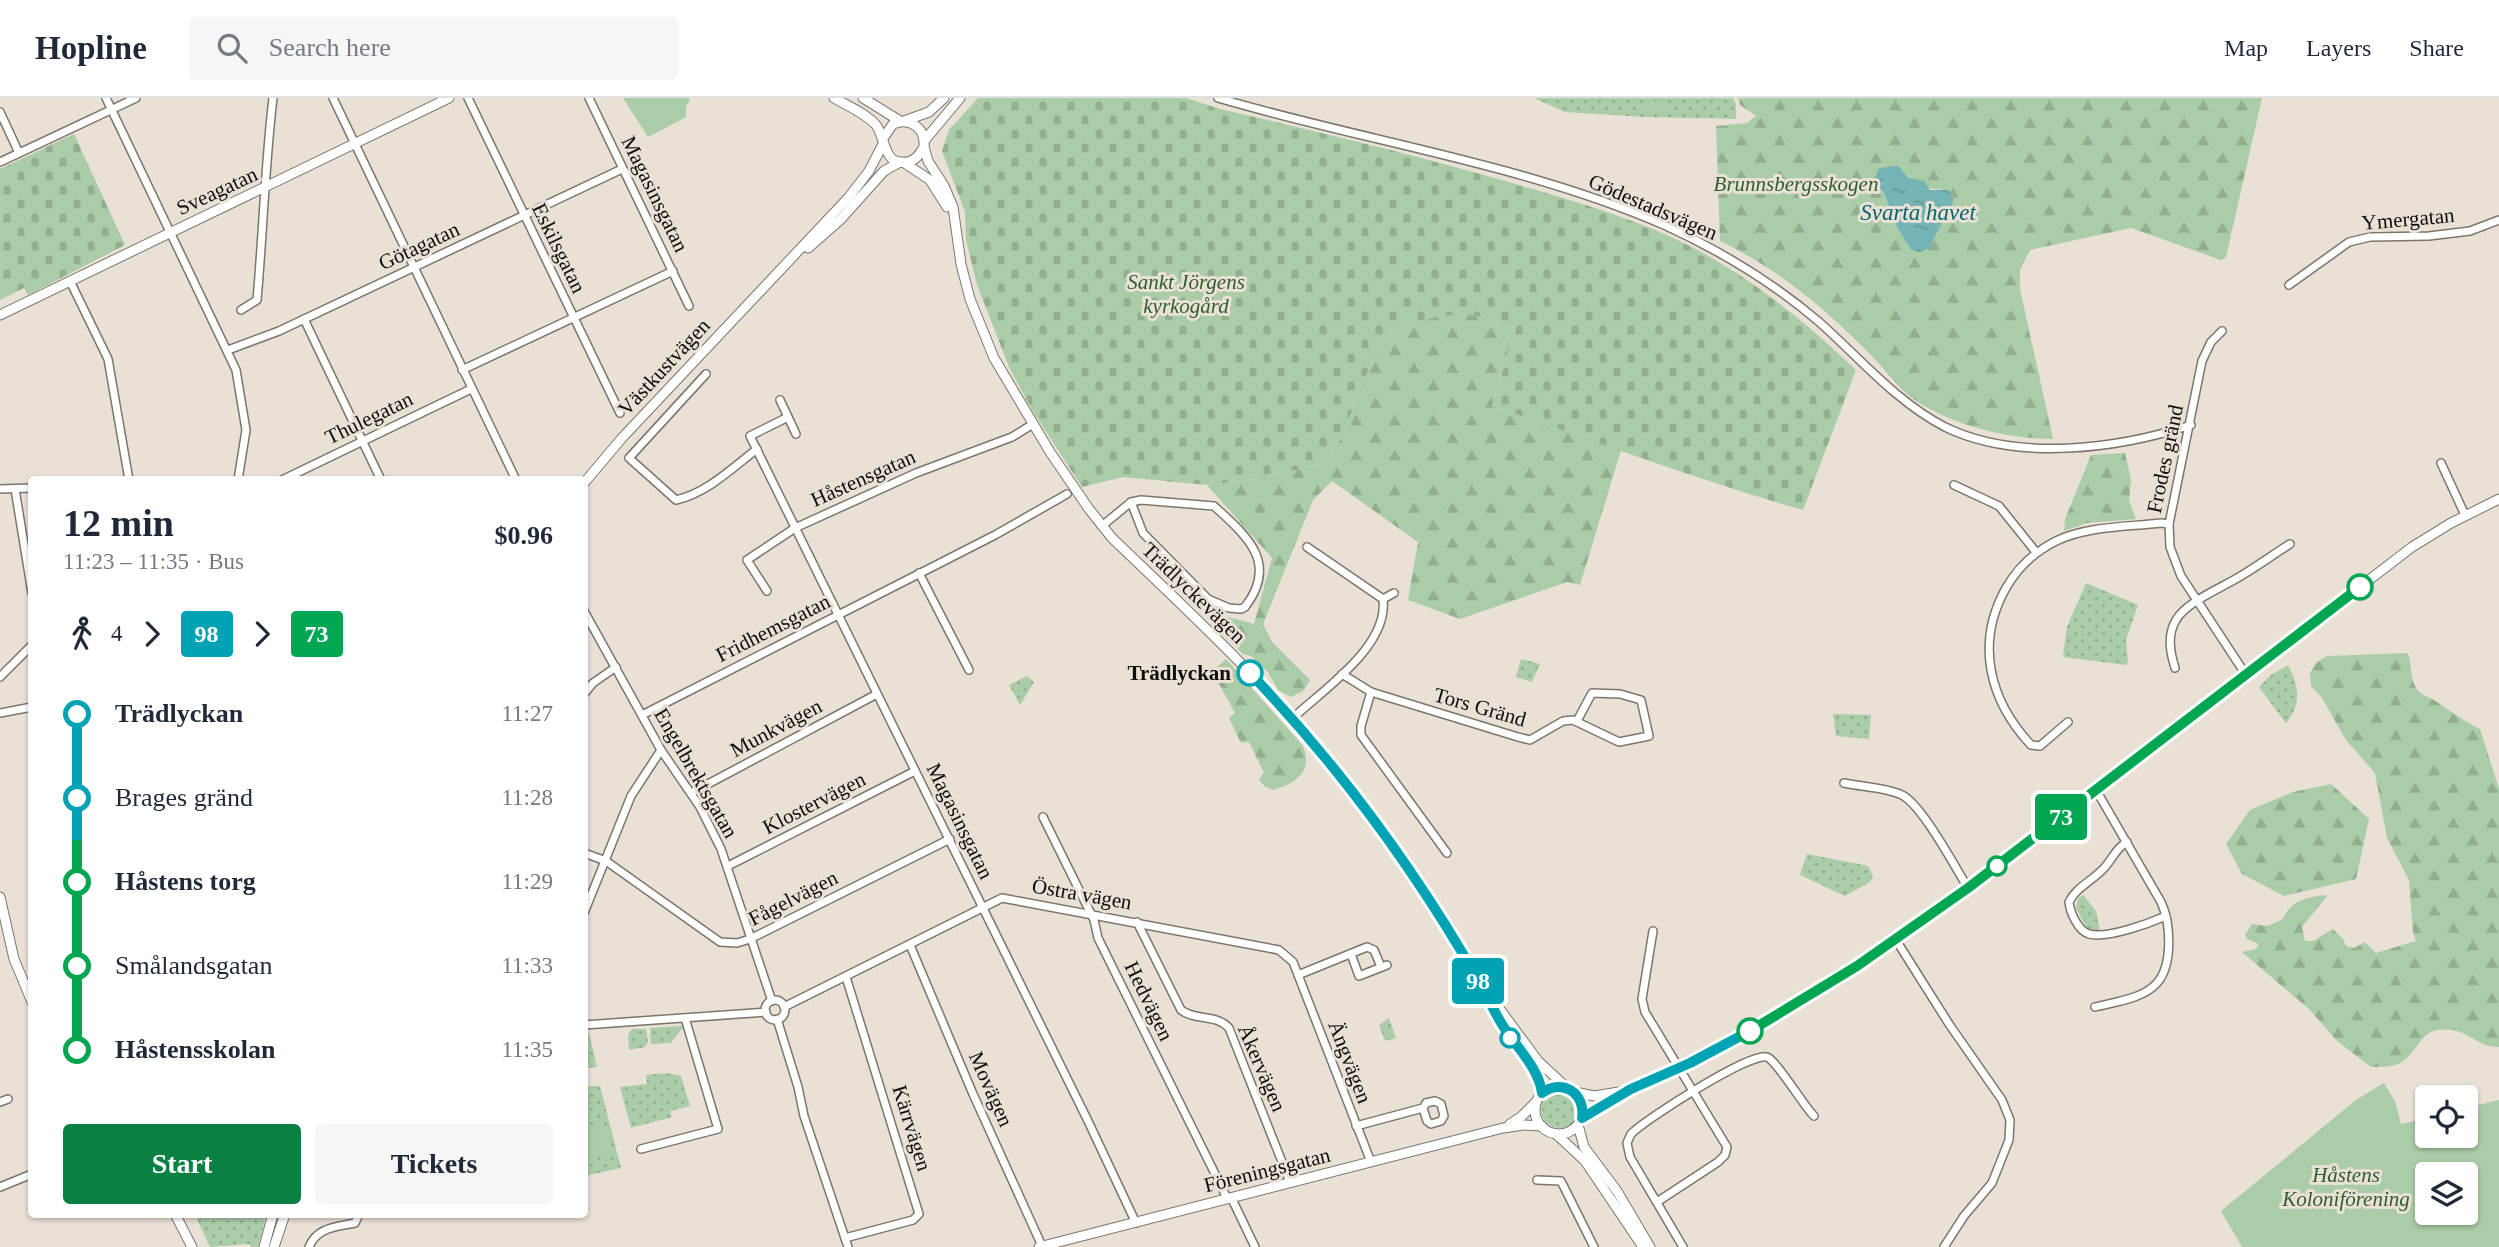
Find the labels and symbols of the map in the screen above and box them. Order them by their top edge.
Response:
street label: Magasinsgatan [617,132,694,256]
street label: Sveagatan [173,162,262,220]
street label: Gödestadsvägen [1585,169,1721,245]
park label: Brunnsbergsskogen [1714,172,1878,196]
street label: Eskilsgatan [527,199,591,297]
water label: Svarta havet [1860,200,1976,225]
street label: Ymergatan [2361,203,2456,235]
street label: Götagatan [375,217,464,275]
park label: Sankt Jörgens kyrkogård [1127,270,1245,318]
street label: Västkustvägen [613,313,715,420]
street label: Thulegatan [321,386,417,449]
street label: Frodes gränd [2142,402,2188,515]
street label: Håstensgatan [807,444,919,512]
street label: Trädlyckevägen [1137,538,1251,649]
unlabelled marker [2347,574,2373,600]
street label: Fridhemsgatan [712,589,834,667]
marker: Trädlyckan [1237,660,1263,686]
place label: Trädlyckan [1128,661,1231,685]
street label: Tors Gränd [1431,682,1529,732]
street label: Munkvägen [726,694,826,762]
street label: Engelbrektsgatan [649,704,743,843]
street label: Magasinsgatan [922,759,999,883]
street label: Klostervägen [759,767,870,839]
line badge: 73 [2030,794,2092,840]
unlabelled marker [1987,856,2007,876]
street label: Fågelvägen [744,865,842,931]
street label: Östra vägen [1030,873,1134,915]
street label: Hedvägen [1120,957,1179,1045]
line badge: 98 [1446,958,1510,1004]
street label: Ängvägen [1323,1017,1377,1107]
unlabelled marker [1737,1018,1763,1044]
street label: Åkervägen [1233,1021,1291,1116]
unlabelled marker [1500,1028,1520,1048]
street label: Movägen [964,1048,1018,1131]
street label: Kärrvägen [888,1082,937,1174]
street label: Föreningsgatan [1201,1143,1333,1197]
park label: Håstens Koloniförening [2281,1163,2410,1211]

